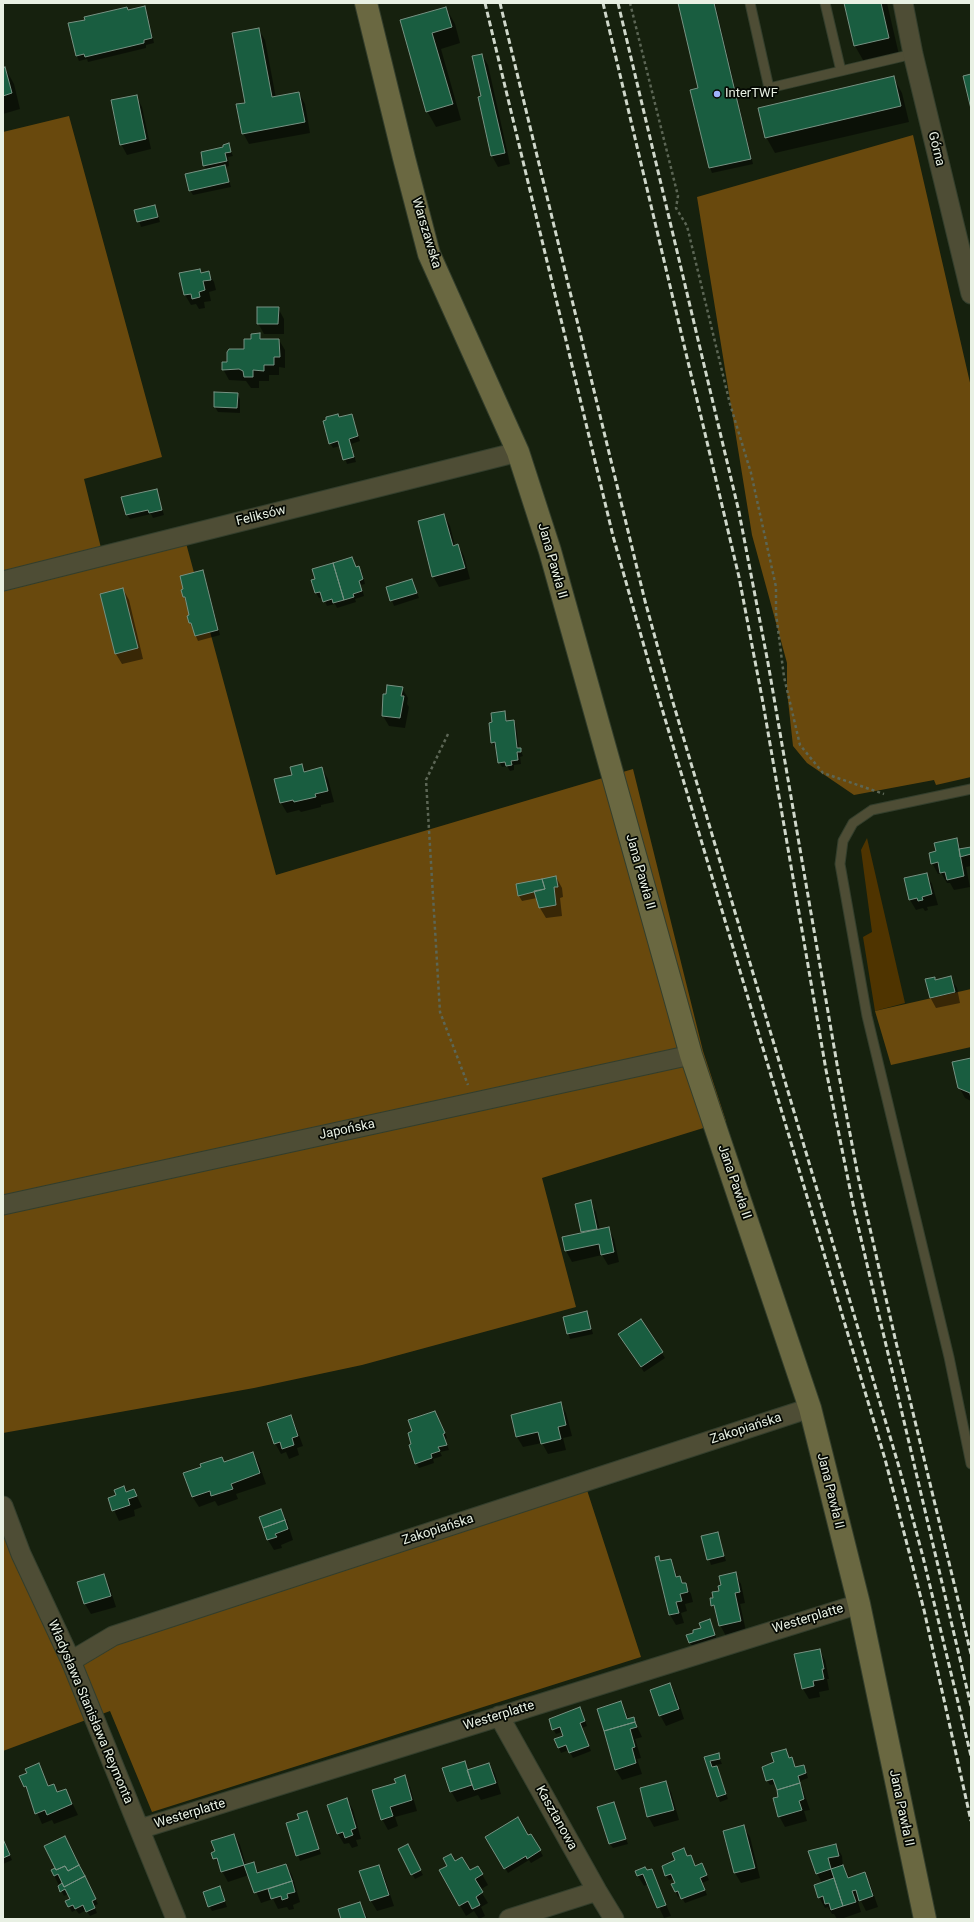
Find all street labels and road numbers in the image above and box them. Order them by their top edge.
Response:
street label: Górna [924,130,948,168]
street label: Warszawska [408,196,444,270]
street label: Feliksów [234,502,288,530]
street label: Jana Pawła II [534,522,570,600]
street label: Jana Pawła II [622,833,658,911]
street label: Japońska [318,1116,376,1144]
street label: Jana Pawła II [714,1143,754,1221]
street label: Zakopiańska [708,1410,784,1448]
street label: Jana Pawła II [813,1451,847,1531]
street label: Zakopiańska [400,1511,476,1549]
street label: Westerplatte [771,1601,845,1637]
street label: Władysława Stanisława Reymonta [44,1618,136,1806]
street label: Westerplatte [462,1698,536,1734]
street label: Jana Pawła II [885,1768,917,1848]
street label: Kasztanowa [532,1783,580,1853]
street label: Westerplatte [153,1796,227,1832]

